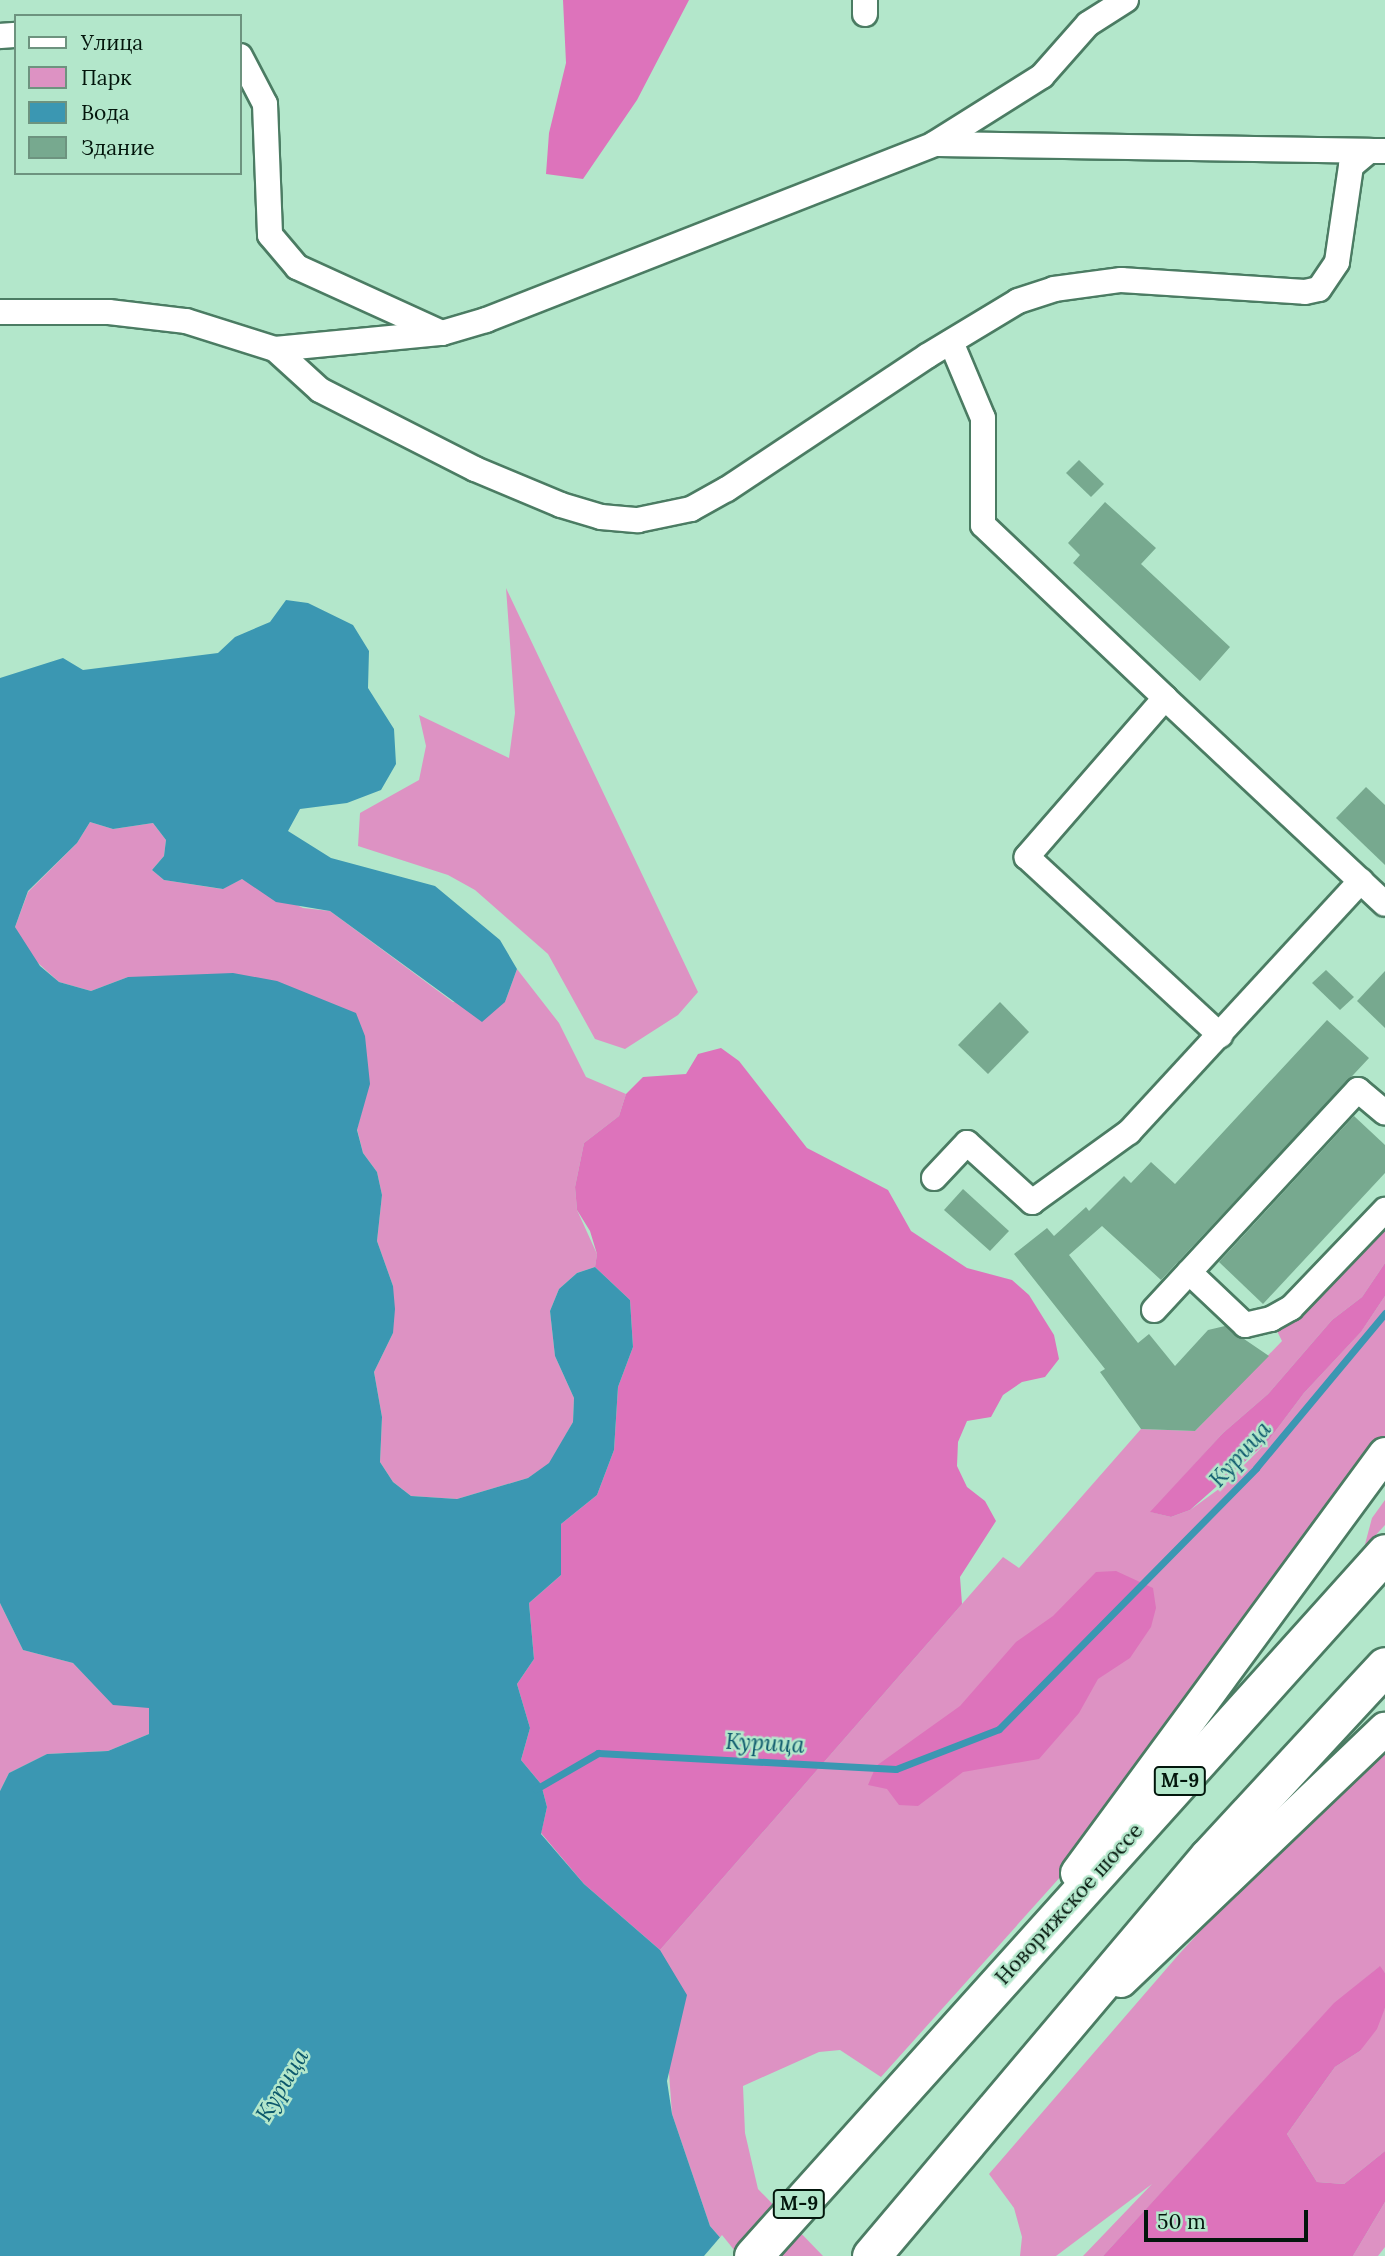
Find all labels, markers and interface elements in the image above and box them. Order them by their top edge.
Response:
legend [14,14,242,175]
text: Улица [81,29,143,56]
text: Парк [81,64,131,91]
text: Вода [81,99,130,126]
text: Здание [81,134,155,161]
water label: Курица [1203,1415,1277,1493]
water label: Курица [725,1727,805,1759]
road number: М-9 [1154,1765,1206,1796]
street label: Новорижское шоссе [990,1818,1148,1990]
water label: Курица [250,2044,314,2126]
road number: М-9 [773,2188,825,2220]
scale bar [1147,2196,1312,2240]
text: 50 m [1157,2208,1206,2235]

